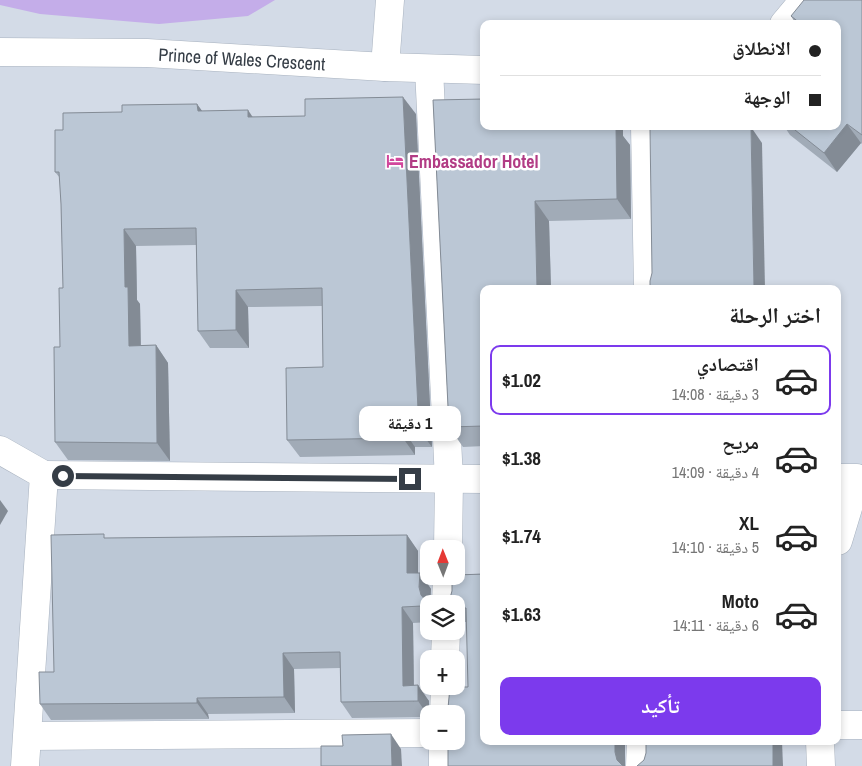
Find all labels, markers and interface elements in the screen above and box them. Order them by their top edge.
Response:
text: الانطلاق [732,35,791,61]
street label: Prince of Wales Crescent [158,41,326,76]
text: الوجهة [743,84,791,110]
place label: Embassador Hotel [409,149,539,174]
hotel icon: Embassador Hotel [385,151,405,171]
text: اختر الرحلة [729,300,821,330]
text: اقتصادي [697,351,759,377]
icon: car [774,358,819,403]
text: $1.02 [502,367,541,393]
text: 3 دقيقة · 14:08 [672,383,759,405]
callout: 1 دقيقة [359,406,461,442]
text: 1 دقيقة [388,412,432,434]
text: مريح [722,429,759,455]
icon: car [774,436,819,481]
text: $1.38 [502,445,541,471]
text: 4 دقيقة · 14:09 [672,461,759,483]
route start [52,465,74,487]
route end [399,468,421,490]
text: XL [739,510,759,536]
icon: car [774,514,819,559]
text: $1.74 [502,523,541,549]
text: 5 دقيقة · 14:10 [672,536,759,558]
north arrow [420,540,465,585]
map controls [420,540,465,750]
text: Moto [722,588,759,614]
icon: car [774,592,819,637]
button: layers [420,595,465,640]
text: $1.63 [502,601,541,627]
text: 6 دقيقة · 14:11 [673,614,759,636]
button: + [420,650,465,695]
button: تأكيد [500,677,821,735]
button: − [420,705,465,750]

